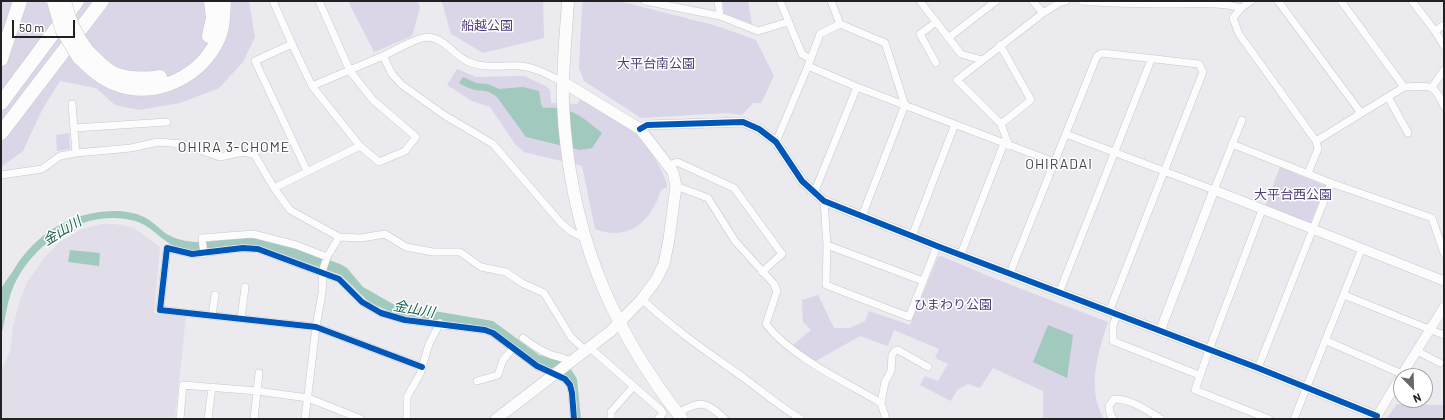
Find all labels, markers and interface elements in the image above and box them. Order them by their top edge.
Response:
scale bar [14,12,77,38]
park label: 船越公園 [461,18,513,34]
text: 50 m [19,20,44,34]
park label: 大平台南公園 [617,56,695,72]
district label: OHIRA 3-CHOME [178,139,290,155]
district label: OHIRADAI [1025,156,1093,172]
park label: 大平台西公園 [1254,187,1332,203]
water label: 金山川 [40,213,84,249]
water label: 金山川 [392,297,436,321]
park label: ひまわり公園 [914,297,992,313]
north arrow [1393,368,1433,408]
text: N [1412,391,1423,406]

